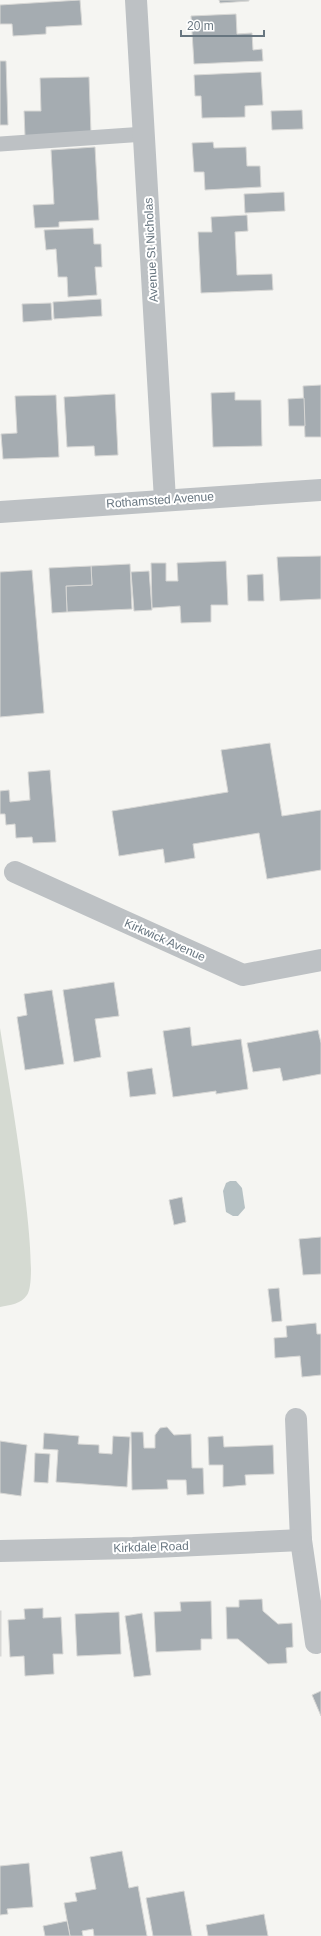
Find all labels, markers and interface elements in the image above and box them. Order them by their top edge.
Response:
scale bar [181,12,264,38]
text: 20 m [187,19,214,33]
street label: Avenue St Nicholas [141,197,161,303]
street label: Rothamsted Avenue [106,489,215,511]
street label: Kirkwick Avenue [122,916,208,964]
street label: Kirkdale Road [113,1539,189,1555]

